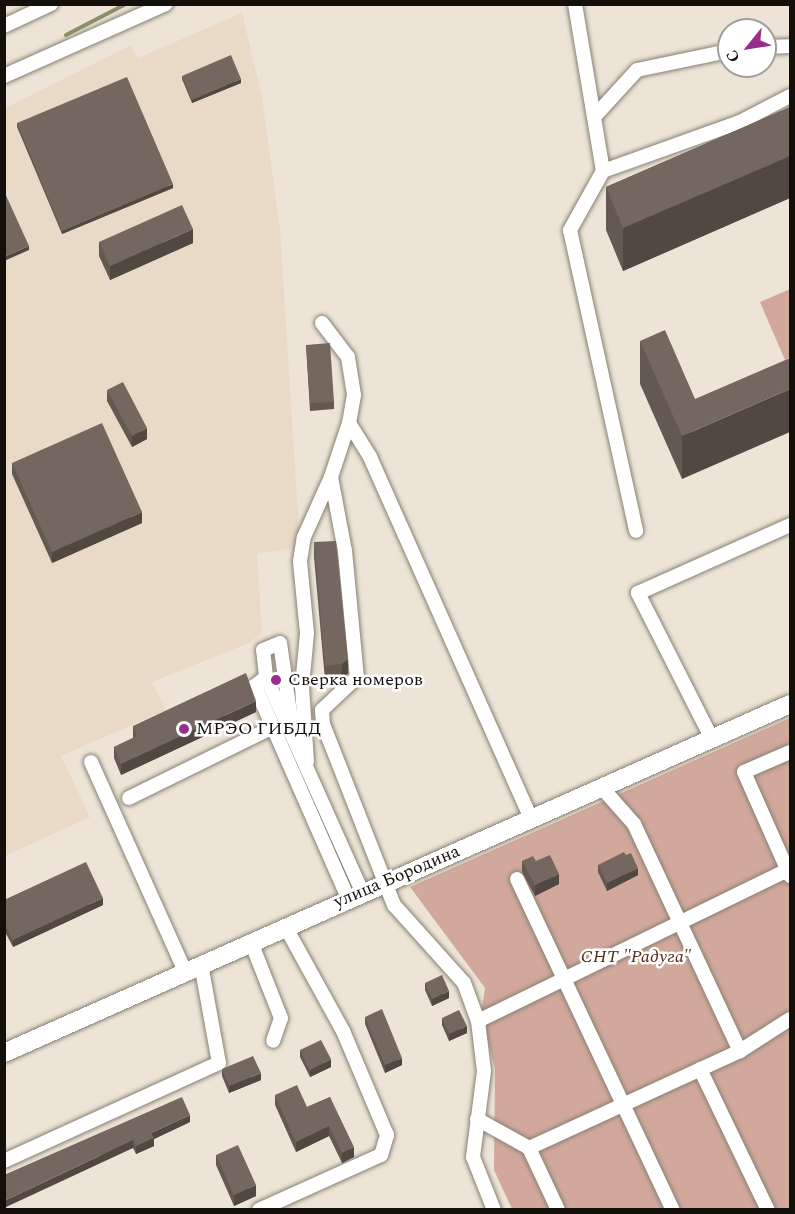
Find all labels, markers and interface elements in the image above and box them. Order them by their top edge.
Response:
north arrow [717,18,777,78]
text: С [720,45,746,67]
place label: Сверка номеров [288,669,423,691]
marker: Сверка номеров [269,673,283,687]
place label: МРЭО ГИБДД [196,718,321,740]
marker: МРЭО ГИБДД [177,722,191,736]
street label: улица Бородина [331,841,463,913]
park label: СНТ "Радуга" [581,946,691,968]

